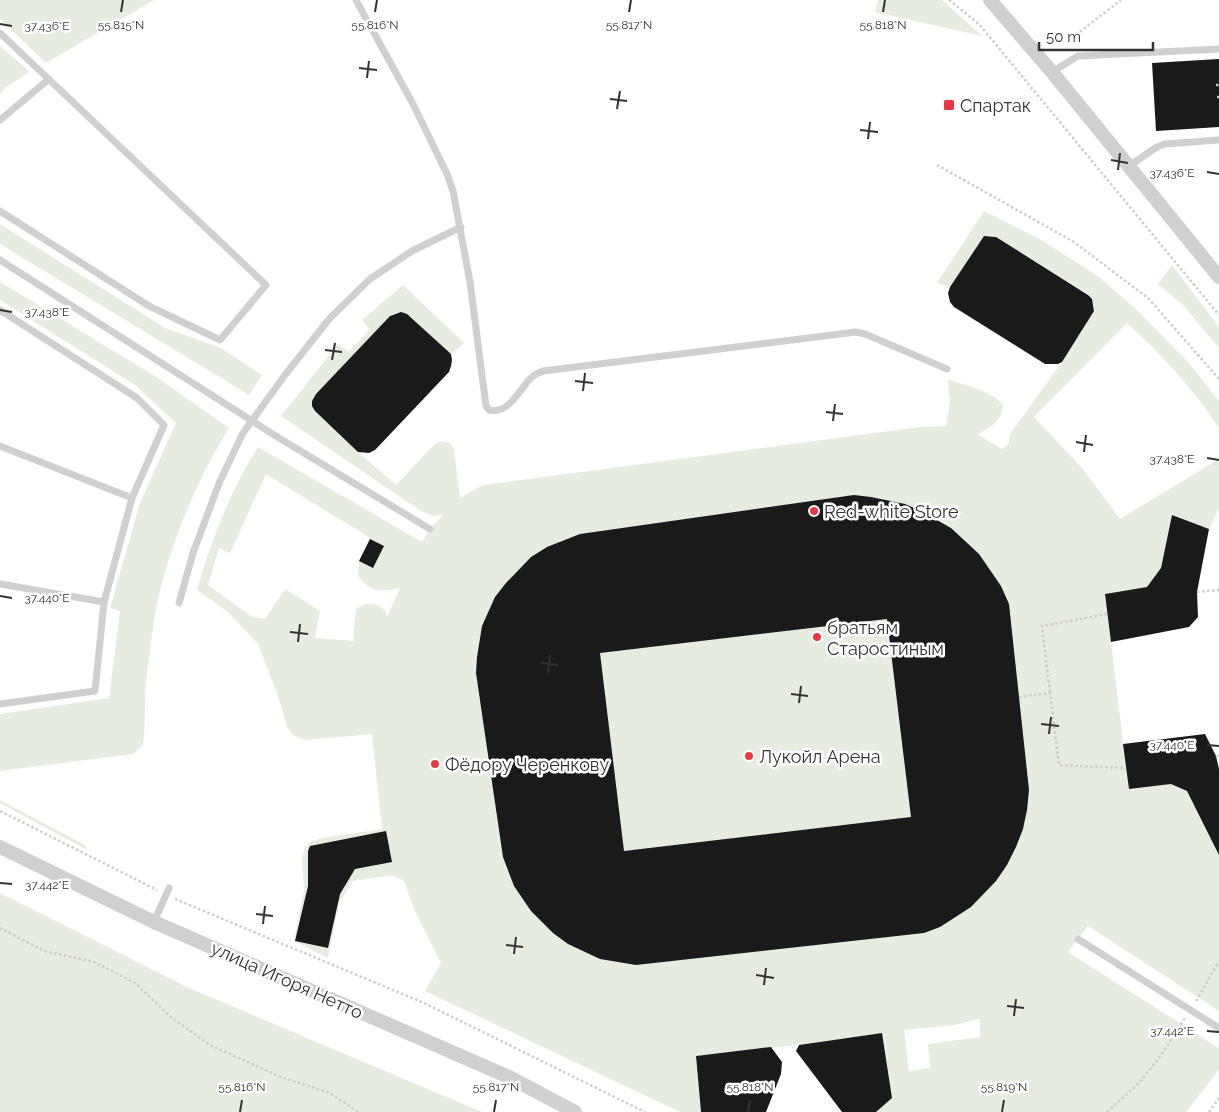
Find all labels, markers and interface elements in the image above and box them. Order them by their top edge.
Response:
text: 55.815°N [98,18,144,32]
text: 55.816°N [351,18,399,32]
text: 55.817°N [606,18,652,32]
text: 55.818°N [859,18,907,32]
text: 37.436°E [25,19,69,33]
scale bar [1039,20,1153,52]
text: 50 m [1046,28,1081,46]
place label: Спартак [960,95,1031,116]
marker: Спартак [942,98,956,112]
text: 37.436°E [1150,166,1194,180]
text: 37.438°E [25,305,69,319]
text: 37.438°E [1150,452,1194,466]
place label: Red-white Store [824,501,959,522]
marker: Red-white Store [808,505,820,517]
text: 37.440°E [25,591,69,605]
place label: братьям Старостиным [827,617,944,659]
marker: братьям Старостиным [811,631,823,643]
text: 37.440°E [1150,738,1194,752]
place label: Лукойл Арена [759,746,881,767]
marker: Лукойл Арена [743,750,755,762]
place label: Фёдору Черенкову [445,754,609,775]
marker: Фёдору Черенкову [429,758,441,770]
text: 37.442°E [25,878,69,892]
street label: улица Игоря Нетто [208,937,366,1023]
text: 37.442°E [1150,1024,1194,1038]
text: 55.816°N [218,1080,266,1094]
text: 55.817°N [473,1080,519,1094]
text: 55.818°N [726,1080,774,1094]
text: 55.819°N [981,1080,1027,1094]

